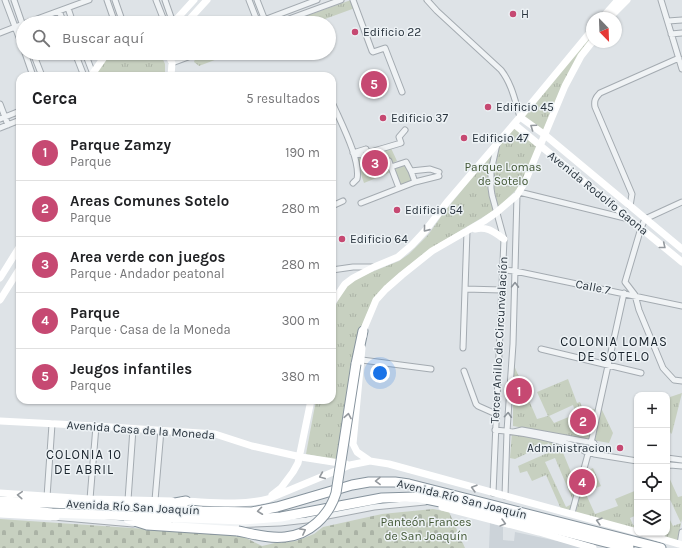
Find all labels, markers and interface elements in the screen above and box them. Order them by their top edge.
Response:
place label: H [521,7,529,21]
marker: H [508,9,518,19]
north arrow [586,12,622,48]
search box [16,16,336,60]
place label: Edificio 22 [363,25,421,39]
icon: search [30,27,52,49]
marker: Edificio 22 [350,27,360,37]
text: Buscar aquí [62,29,144,47]
pin: 5 [361,69,387,99]
text: Cerca [32,88,77,108]
text: 5 resultados [246,91,320,106]
place label: Edificio 45 [496,100,554,114]
marker: Edificio 45 [483,102,493,112]
place label: Edificio 37 [391,111,448,125]
marker: Edificio 37 [378,113,388,123]
one-way arrow [530,124,537,132]
place label: Edificio 47 [472,131,529,145]
marker: Edificio 47 [459,133,469,143]
text: Parque Zamzy [70,136,171,154]
text: 1 [43,145,47,160]
text: 190 m [285,145,320,160]
pin: 3 [362,148,388,178]
street label: Avenida Rodolfo Gaona [545,148,651,238]
text: Parque [70,154,111,169]
park label: Parque Lomas de Sotelo [464,160,542,188]
text: Areas Comunes Sotelo [70,192,229,210]
text: 2 [41,201,49,216]
text: 280 m [282,201,320,216]
place label: Edificio 54 [405,203,463,217]
marker: Edificio 54 [392,205,402,215]
text: Parque [70,210,111,225]
one-way arrow [424,224,431,231]
place label: Edificio 64 [350,232,408,246]
marker: Edificio 64 [337,234,347,244]
one-way arrow [659,242,666,249]
text: Area verde con juegos [70,248,225,266]
street label: Tercer Anillo de Circunvalación [488,256,510,424]
text: 3 [41,257,49,272]
text: 280 m [282,257,320,272]
text: Parque · Andador peatonal [70,266,225,281]
street label: Calle 7 [574,277,612,297]
one-way arrow [510,282,519,288]
text: Parque [70,304,120,322]
text: 4 [41,313,49,328]
text: 300 m [282,313,320,328]
text: Parque · Casa de la Moneda [70,322,231,337]
district label: COLONIA LOMAS DE SOTELO [560,334,668,364]
text: Jeugos infantiles [70,360,192,378]
your location [370,363,390,383]
text: 5 [41,369,49,384]
text: 380 m [281,369,320,384]
pin: 1 [506,376,532,406]
text: Parque [70,378,111,393]
map controls [634,392,670,536]
button: + [634,392,670,428]
pin: 2 [570,406,596,436]
one-way arrow [503,412,512,418]
one-way arrow [343,413,351,419]
street label: Avenida Casa de la Moneda [66,418,216,442]
button: − [634,428,670,464]
place label: Administracion [527,441,612,455]
marker: Administracion [615,443,625,453]
district label: COLONIA 10 DE ABRIL [46,447,122,477]
button: locate [634,464,670,500]
pin: 4 [569,467,595,497]
one-way arrow [318,471,326,479]
street label: Avenida Río San Joaquín [395,476,529,522]
one-way arrow [375,477,381,485]
one-way arrow [471,484,477,492]
one-way arrow [17,490,23,499]
street label: Avenida Río San Joaquín [66,497,200,517]
button: layers [634,500,670,536]
one-way arrow [257,506,263,515]
park label: Panteón Frances de San Joaquín [381,515,471,543]
one-way arrow [596,517,603,526]
one-way arrow [499,518,506,527]
one-way arrow [299,528,307,536]

